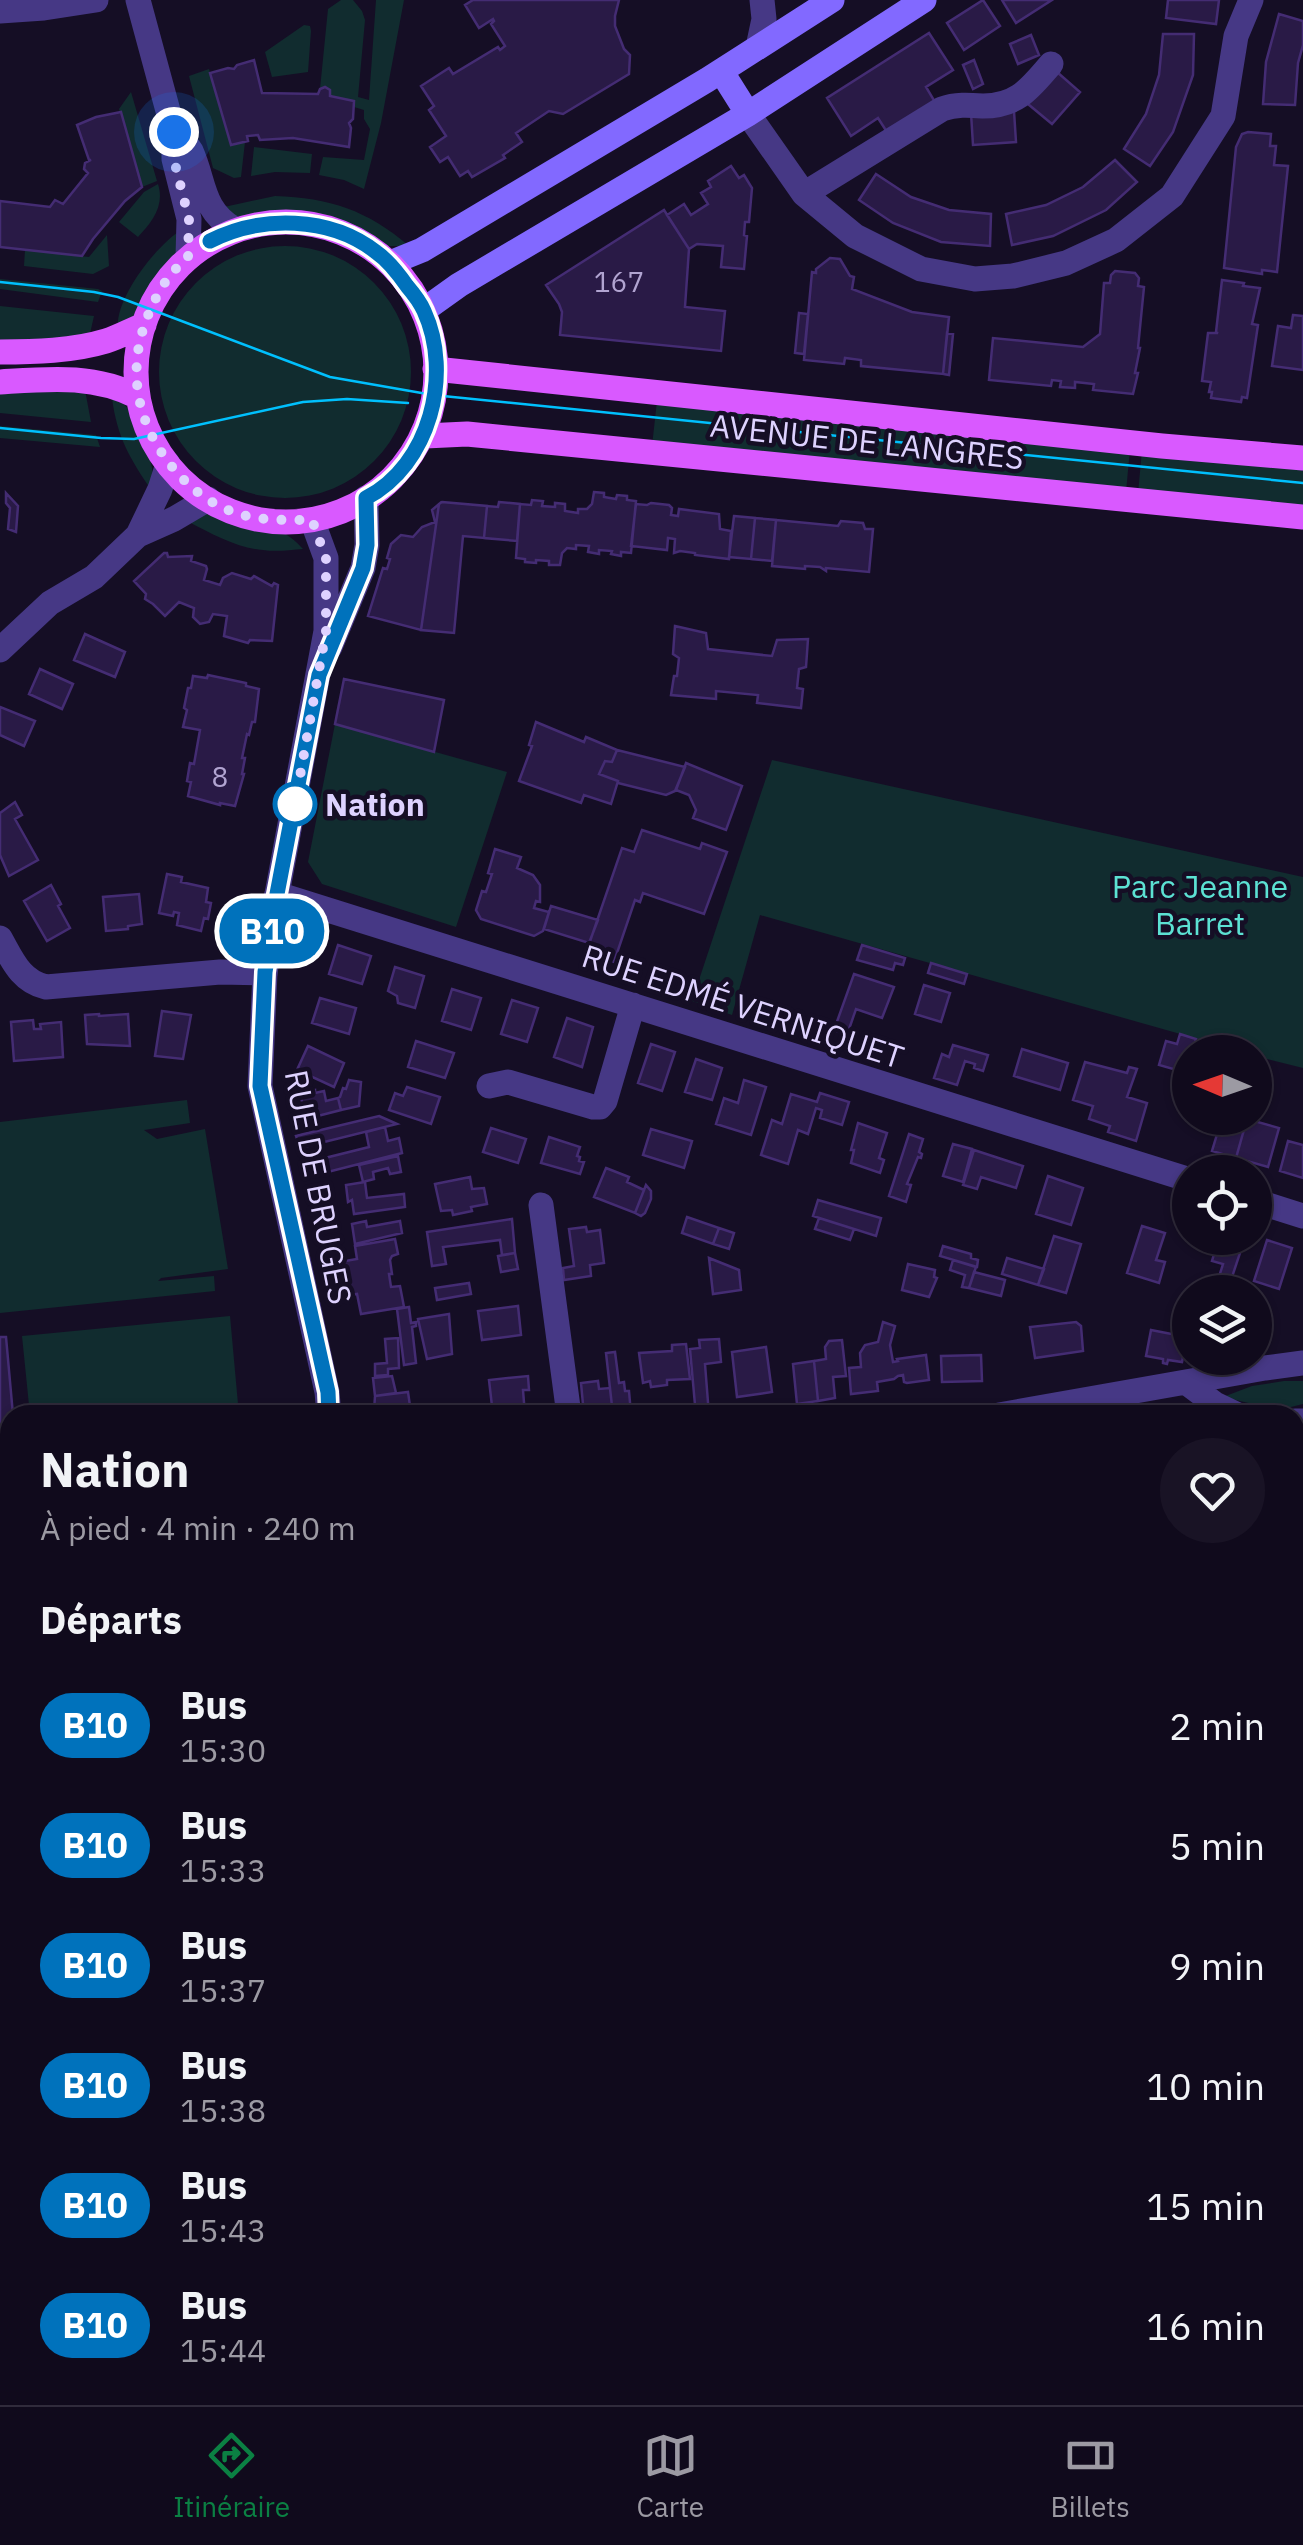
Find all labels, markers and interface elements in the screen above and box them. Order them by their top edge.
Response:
your location [149,107,199,157]
house number: 167 [594,263,644,300]
street label: AVENUE DE LANGRES [708,404,1026,478]
house number: 8 [212,758,228,795]
marker: Nation [274,783,316,825]
place label: Nation [325,783,425,825]
park label: Parc Jeanne Barret [1112,865,1288,944]
line badge: B10 [214,898,330,964]
text: B10 [239,908,305,954]
street label: RUE EDMÉ VERNIQUET [577,934,909,1078]
north arrow [1172,1035,1272,1135]
map controls [1172,1035,1272,1375]
street label: RUE DE BRUGES [276,1066,362,1308]
button: locate [1172,1155,1272,1255]
button: layers [1172,1275,1272,1375]
text: Nation [40,1438,190,1500]
button: heart [1160,1438,1265,1543]
text: À pied · 4 min · 240 m [40,1507,356,1549]
text: Départs [40,1595,182,1644]
text: Bus [180,1680,247,1729]
text: 2 min [1169,1701,1265,1750]
text: B10 [62,1702,128,1748]
text: 15:30 [180,1729,266,1771]
text: Bus [180,1800,247,1849]
text: 5 min [1169,1821,1265,1870]
text: B10 [62,1822,128,1868]
text: 15:33 [180,1849,266,1891]
text: Bus [180,1920,247,1969]
text: 9 min [1169,1941,1265,1990]
text: B10 [62,1942,128,1988]
text: 15:37 [180,1969,266,2011]
text: Bus [180,2040,247,2089]
text: 10 min [1146,2061,1265,2110]
text: B10 [62,2062,128,2108]
text: 15:38 [180,2089,266,2131]
text: Bus [180,2160,247,2209]
text: 15 min [1146,2181,1265,2230]
text: B10 [62,2182,128,2228]
text: 15:43 [180,2209,266,2251]
text: Bus [180,2280,247,2329]
text: 16 min [1146,2301,1265,2350]
text: B10 [62,2302,128,2348]
text: 15:44 [180,2329,266,2371]
tab: Itinéraire [173,2428,290,2525]
tab: Carte [636,2428,704,2525]
tab: Billets [1051,2428,1130,2525]

